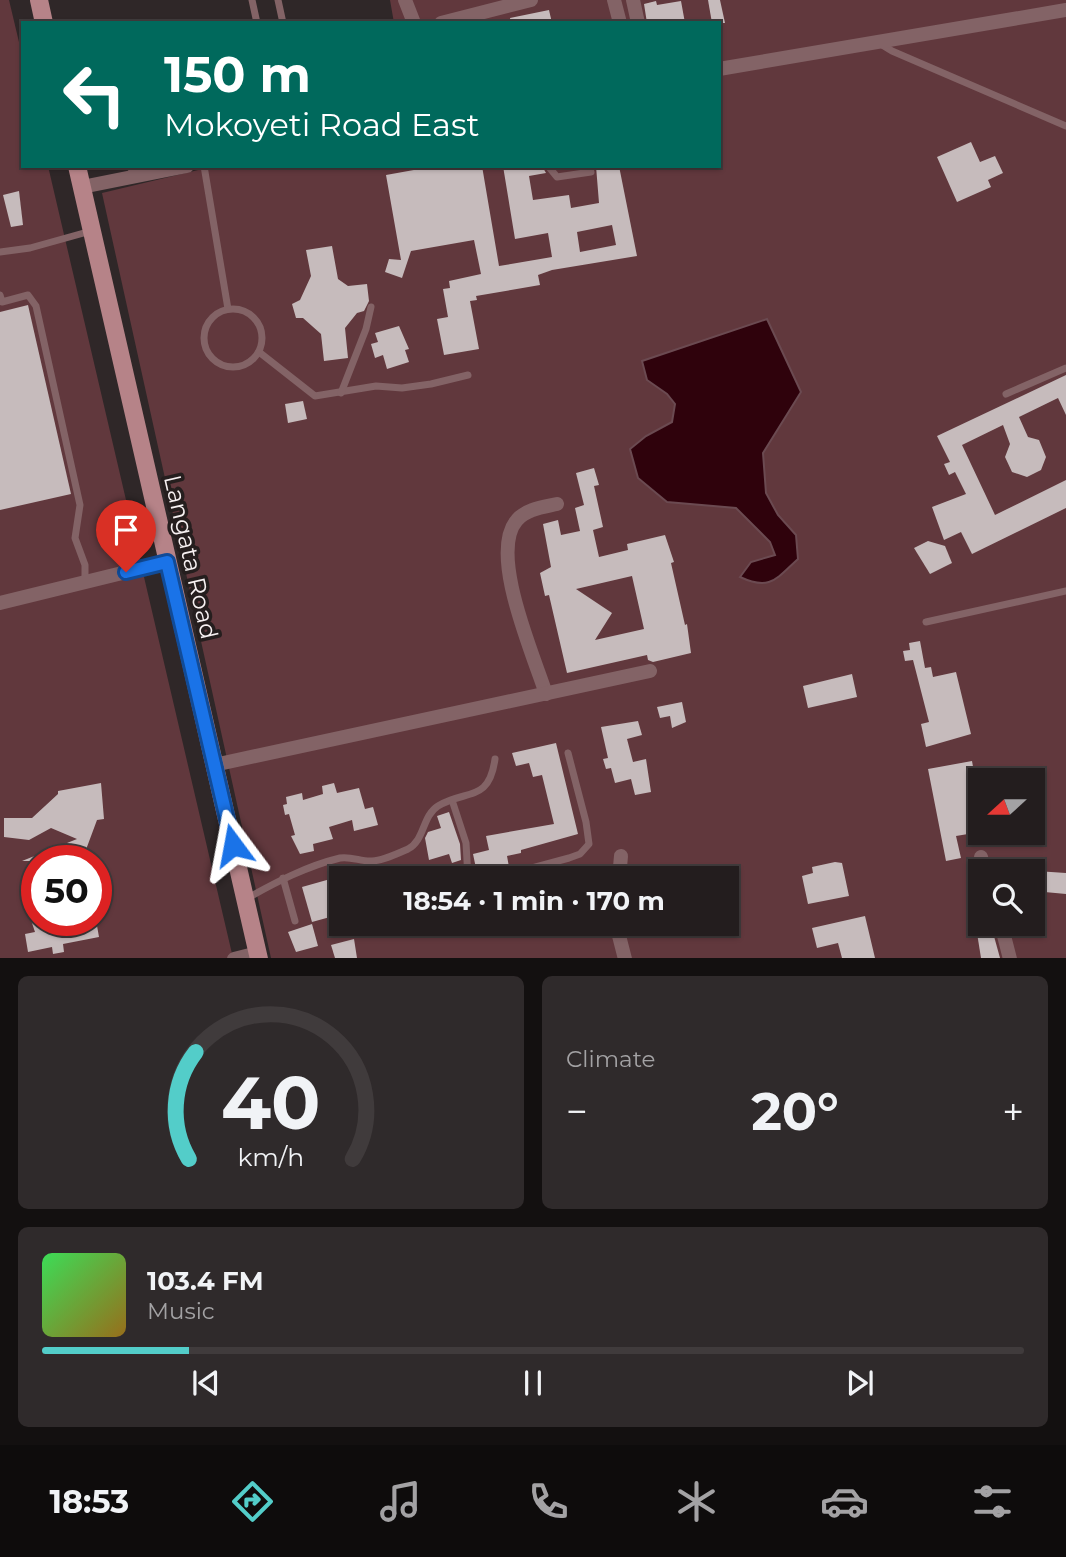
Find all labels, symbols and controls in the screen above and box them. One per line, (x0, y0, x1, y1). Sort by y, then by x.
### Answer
text: 150 m (164, 45, 311, 104)
icon: left (49, 49, 140, 140)
text: Mokoyeti Road East (164, 105, 480, 144)
street label: Langata Road (158, 472, 224, 642)
pin (96, 500, 156, 572)
icon: arrive (107, 511, 145, 549)
north arrow (968, 768, 1045, 845)
map controls (968, 768, 1045, 936)
position arrow (196, 808, 270, 882)
speed limit sign: 50 (21, 845, 112, 936)
button: search (968, 859, 1045, 936)
text: 18:54 · 1 min · 170 m (403, 885, 665, 917)
text: Climate (566, 1045, 655, 1073)
text: 40 (221, 1059, 321, 1147)
text: 20° (751, 1080, 839, 1143)
text: − (566, 1088, 588, 1135)
text: + (1002, 1088, 1024, 1135)
text: km/h (238, 1141, 304, 1171)
text: 103.4 FM (147, 1265, 264, 1297)
text: Music (147, 1297, 215, 1325)
icon: previous (187, 1364, 225, 1402)
icon: pause (514, 1364, 552, 1402)
icon: next (841, 1364, 879, 1402)
icon: directions (228, 1477, 277, 1526)
icon: music (376, 1477, 425, 1526)
icon: phone (524, 1477, 573, 1526)
icon: climate (672, 1477, 721, 1526)
icon: car (820, 1477, 869, 1526)
icon: filters (968, 1477, 1017, 1526)
text: 18:53 (49, 1482, 129, 1521)

